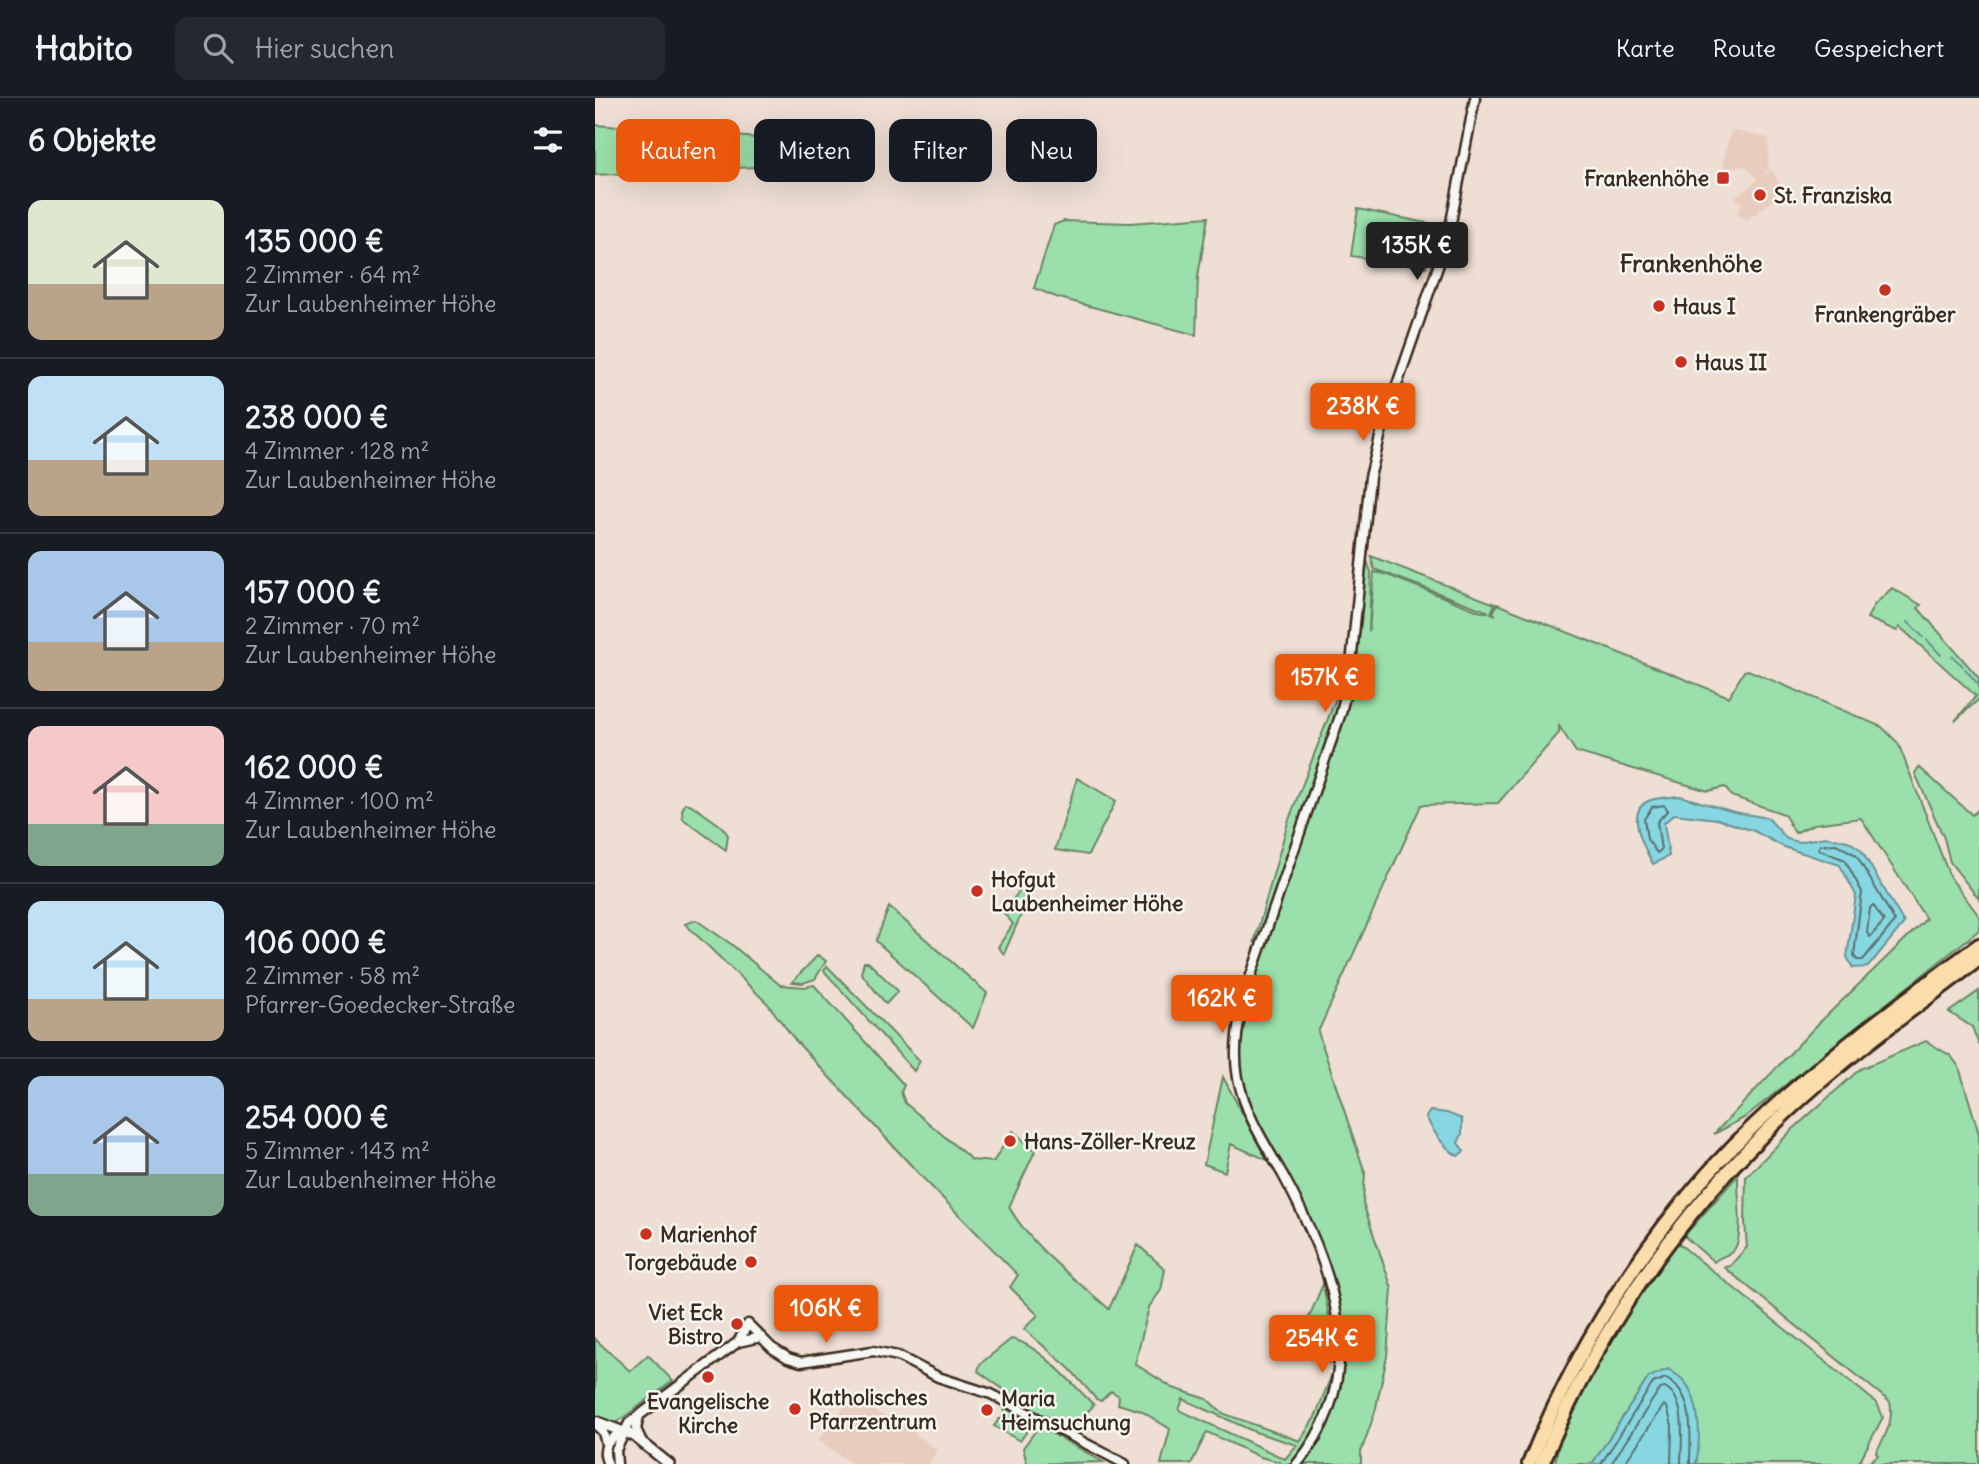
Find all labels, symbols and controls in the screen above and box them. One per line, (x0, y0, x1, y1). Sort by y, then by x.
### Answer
search box (175, 17, 665, 80)
text: Habito (35, 27, 133, 69)
icon: search (199, 29, 237, 67)
text: Hier suchen (255, 32, 394, 65)
text: Karte (1616, 33, 1675, 63)
text: Route (1713, 33, 1776, 63)
text: Gespeichert (1814, 33, 1944, 63)
chip: Kaufen (616, 119, 740, 182)
chip: Mieten (754, 119, 875, 182)
chip: Filter (889, 119, 992, 182)
chip: Neu (1006, 119, 1097, 182)
text: 6 Objekte (28, 121, 156, 159)
icon: filters (529, 121, 567, 159)
place label: Frankenhöhe (1584, 165, 1709, 192)
marker: Frankenhöhe (1715, 170, 1731, 186)
place label: St. Franziska (1774, 182, 1892, 209)
marker: St. Franziska (1752, 187, 1768, 203)
text: 135 000 € (245, 222, 384, 260)
pin: 135K € (1360, 222, 1474, 282)
icon: home (84, 228, 168, 312)
text: 135K € (1382, 230, 1452, 259)
district label: Frankenhöhe (1620, 248, 1762, 278)
text: 2 Zimmer · 64 m² (245, 260, 420, 289)
marker: Frankengräber (1877, 282, 1893, 298)
text: Zur Laubenheimer Höhe (245, 289, 496, 318)
place label: Haus I (1673, 293, 1736, 320)
marker: Haus I (1651, 298, 1667, 314)
place label: Frankengräber (1814, 301, 1956, 328)
place label: Haus II (1695, 349, 1767, 376)
marker: Haus II (1673, 354, 1689, 370)
pin: 238K € (1306, 384, 1420, 443)
text: 238K € (1326, 391, 1400, 420)
text: 238 000 € (245, 398, 389, 436)
icon: home (84, 404, 168, 488)
text: 4 Zimmer · 128 m² (245, 436, 429, 465)
text: Zur Laubenheimer Höhe (245, 465, 496, 494)
text: 157 000 € (245, 573, 382, 611)
icon: home (84, 579, 168, 663)
text: 2 Zimmer · 70 m² (245, 611, 420, 640)
text: Zur Laubenheimer Höhe (245, 640, 496, 669)
pin: 157K € (1268, 654, 1382, 714)
text: 157K € (1291, 662, 1359, 691)
text: 162 000 € (245, 748, 383, 786)
icon: home (84, 754, 168, 838)
text: 4 Zimmer · 100 m² (245, 786, 434, 815)
text: Zur Laubenheimer Höhe (245, 815, 496, 844)
place label: Hofgut Laubenheimer Höhe (991, 866, 1183, 917)
marker: Hofgut Laubenheimer Höhe (969, 883, 985, 899)
text: 106 000 € (245, 923, 387, 961)
icon: home (84, 929, 168, 1013)
text: 2 Zimmer · 58 m² (245, 961, 420, 990)
pin: 162K € (1165, 976, 1279, 1035)
text: 162K € (1187, 983, 1257, 1012)
text: Pfarrer-Goedecker-Straße (245, 990, 515, 1019)
text: 254 000 € (245, 1098, 389, 1136)
icon: home (84, 1104, 168, 1188)
place label: Hans-Zöller-Kreuz (1024, 1128, 1196, 1155)
marker: Hans-Zöller-Kreuz (1002, 1133, 1018, 1149)
text: 5 Zimmer · 143 m² (245, 1136, 430, 1165)
text: Zur Laubenheimer Höhe (245, 1165, 496, 1194)
place label: Marienhof (660, 1221, 757, 1248)
marker: Marienhof (638, 1226, 654, 1242)
place label: Torgebäude (625, 1249, 737, 1276)
marker: Torgebäude (743, 1254, 759, 1270)
pin: 106K € (769, 1286, 883, 1345)
text: 106K € (790, 1293, 862, 1322)
place label: Viet Eck Bistro (648, 1299, 723, 1350)
marker: Viet Eck Bistro (729, 1316, 745, 1332)
pin: 254K € (1265, 1316, 1379, 1375)
text: 254K € (1285, 1323, 1359, 1352)
marker: Evangelische Kirche (700, 1369, 716, 1385)
place label: Katholisches Pfarrzentrum (809, 1384, 937, 1435)
place label: Maria Heimsuchung (1001, 1385, 1131, 1436)
place label: Evangelische Kirche (647, 1388, 769, 1439)
marker: Katholisches Pfarrzentrum (787, 1401, 803, 1417)
marker: Maria Heimsuchung (979, 1402, 995, 1418)

